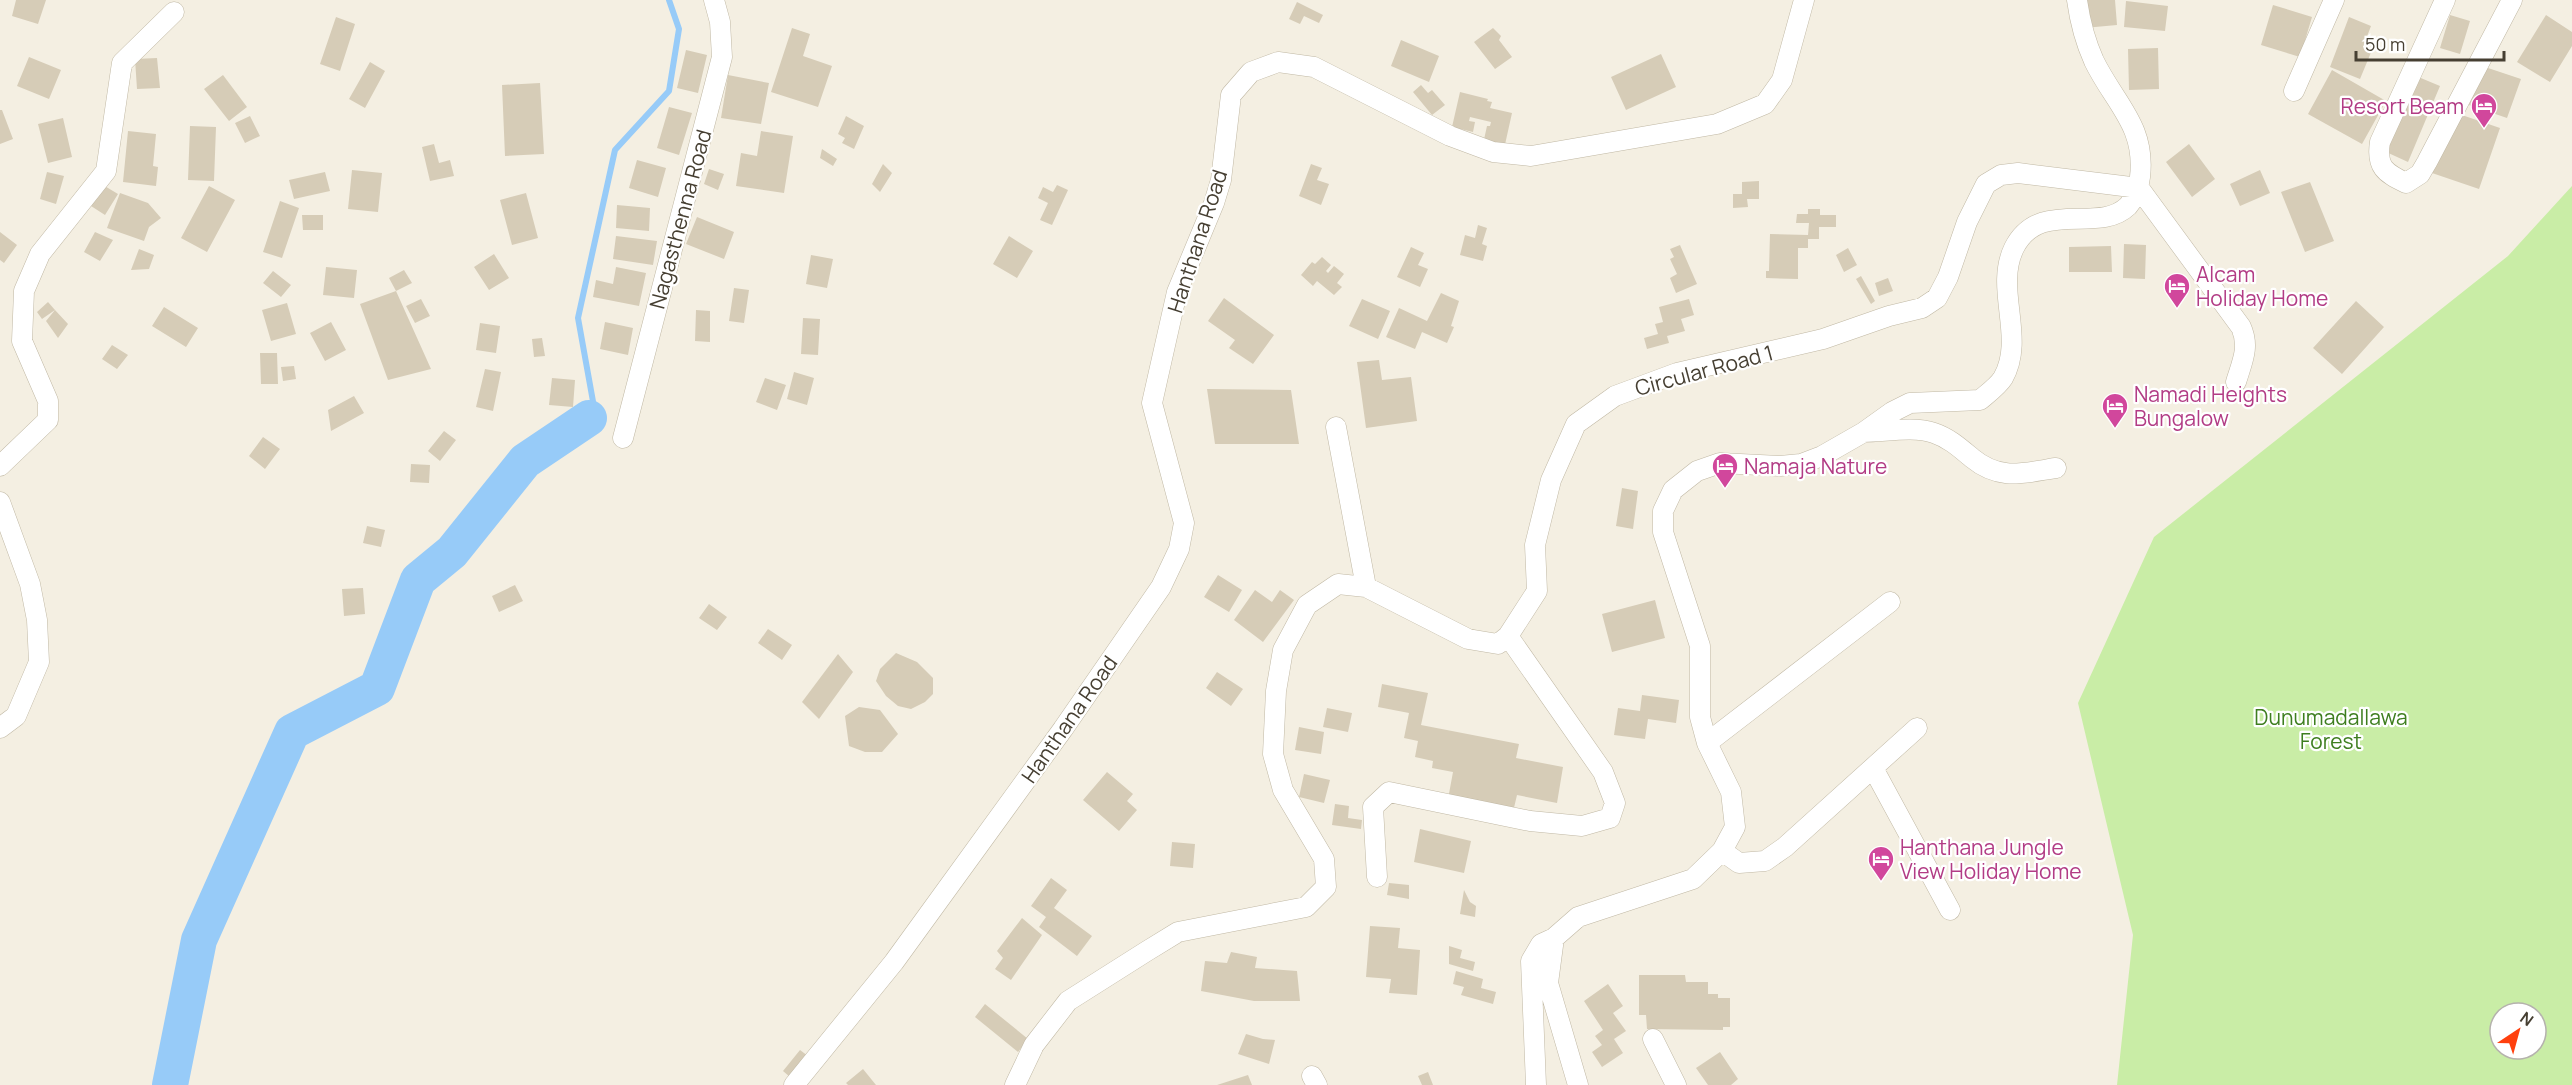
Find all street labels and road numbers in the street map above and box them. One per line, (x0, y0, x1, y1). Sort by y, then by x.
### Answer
street label: Nagasthenna Road (643, 126, 717, 312)
street label: Hanthana Road (1161, 166, 1233, 316)
street label: Circular Road 1 (1632, 338, 1776, 402)
street label: Hanthana Road (1015, 650, 1123, 788)

